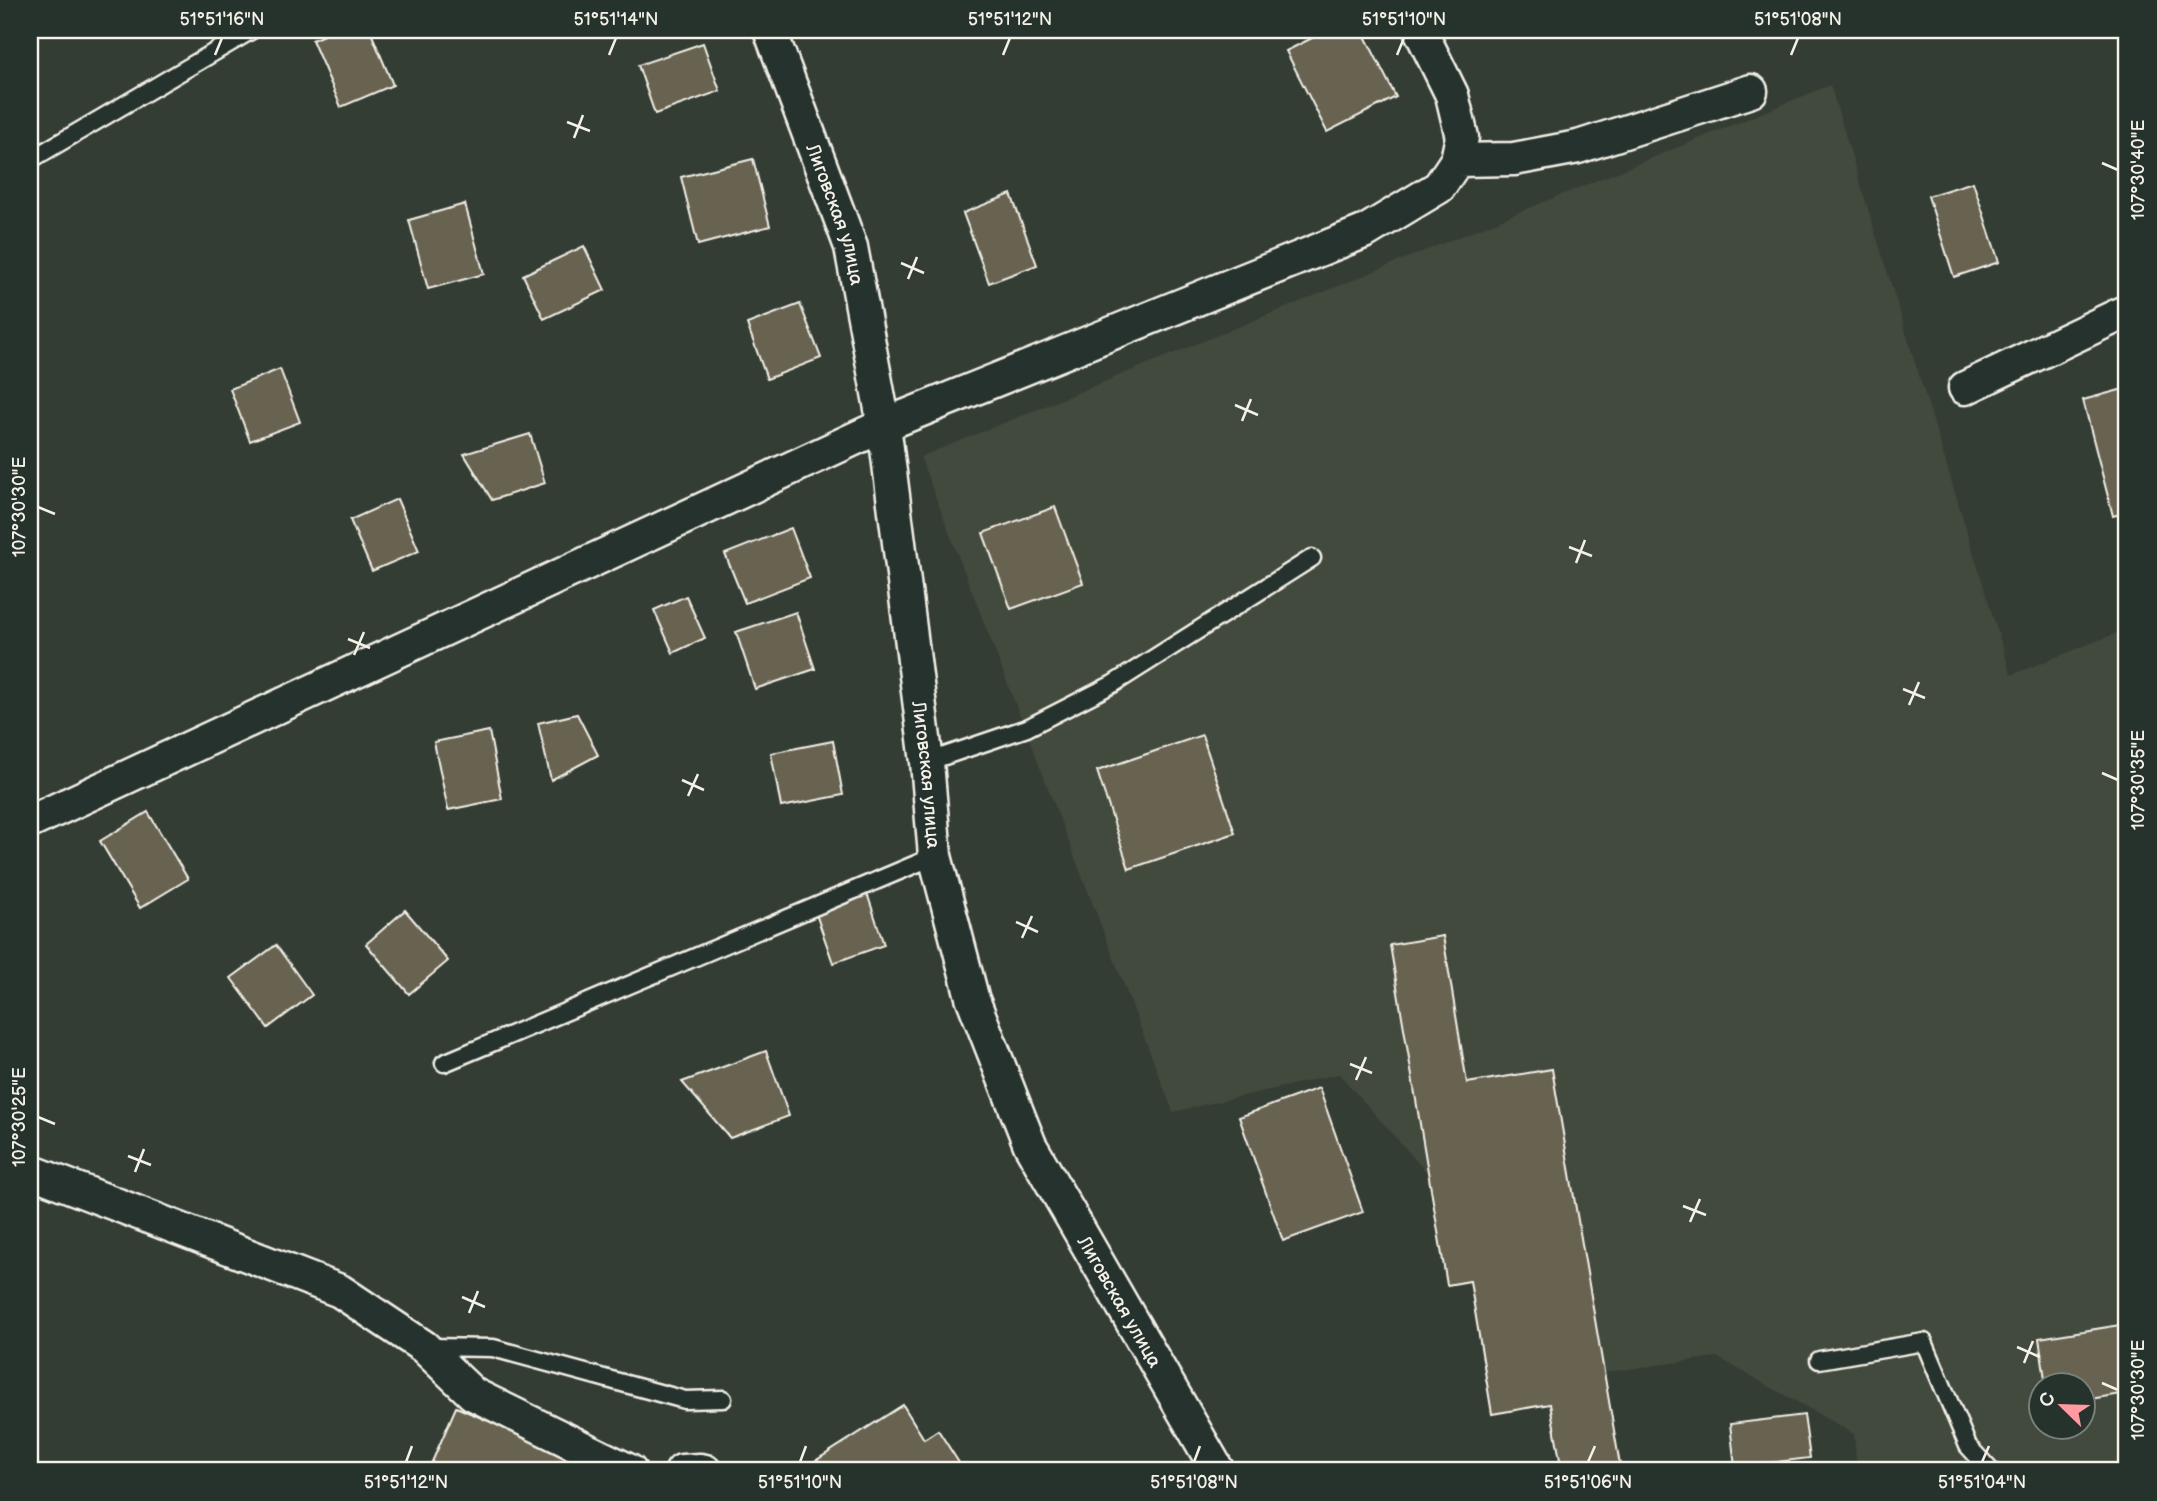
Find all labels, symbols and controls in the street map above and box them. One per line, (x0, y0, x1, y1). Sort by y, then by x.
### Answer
text: 51°51'16"N (179, 9, 265, 30)
text: 51°51'14"N (573, 9, 659, 30)
text: 51°51'12"N (968, 9, 1052, 30)
text: 51°51'10"N (1362, 9, 1446, 30)
text: 51°51'08"N (1754, 9, 1842, 30)
text: 107°30'40"E (2128, 120, 2149, 220)
street label: Лиговская улица (800, 140, 868, 287)
text: 107°30'30"E (9, 457, 30, 557)
street label: Лиговская улица (906, 699, 944, 850)
text: 107°30'35"E (2128, 730, 2149, 830)
text: 107°30'25"E (9, 1067, 30, 1167)
street label: Лиговская улица (1071, 1231, 1166, 1372)
text: 107°30'30"E (2128, 1340, 2149, 1440)
north arrow (2028, 1372, 2098, 1442)
text: С (2035, 1389, 2061, 1411)
text: 51°51'12"N (364, 1472, 448, 1493)
text: 51°51'10"N (758, 1472, 842, 1493)
text: 51°51'08"N (1150, 1472, 1238, 1493)
text: 51°51'06"N (1544, 1472, 1632, 1493)
text: 51°51'04"N (1938, 1472, 2026, 1493)

